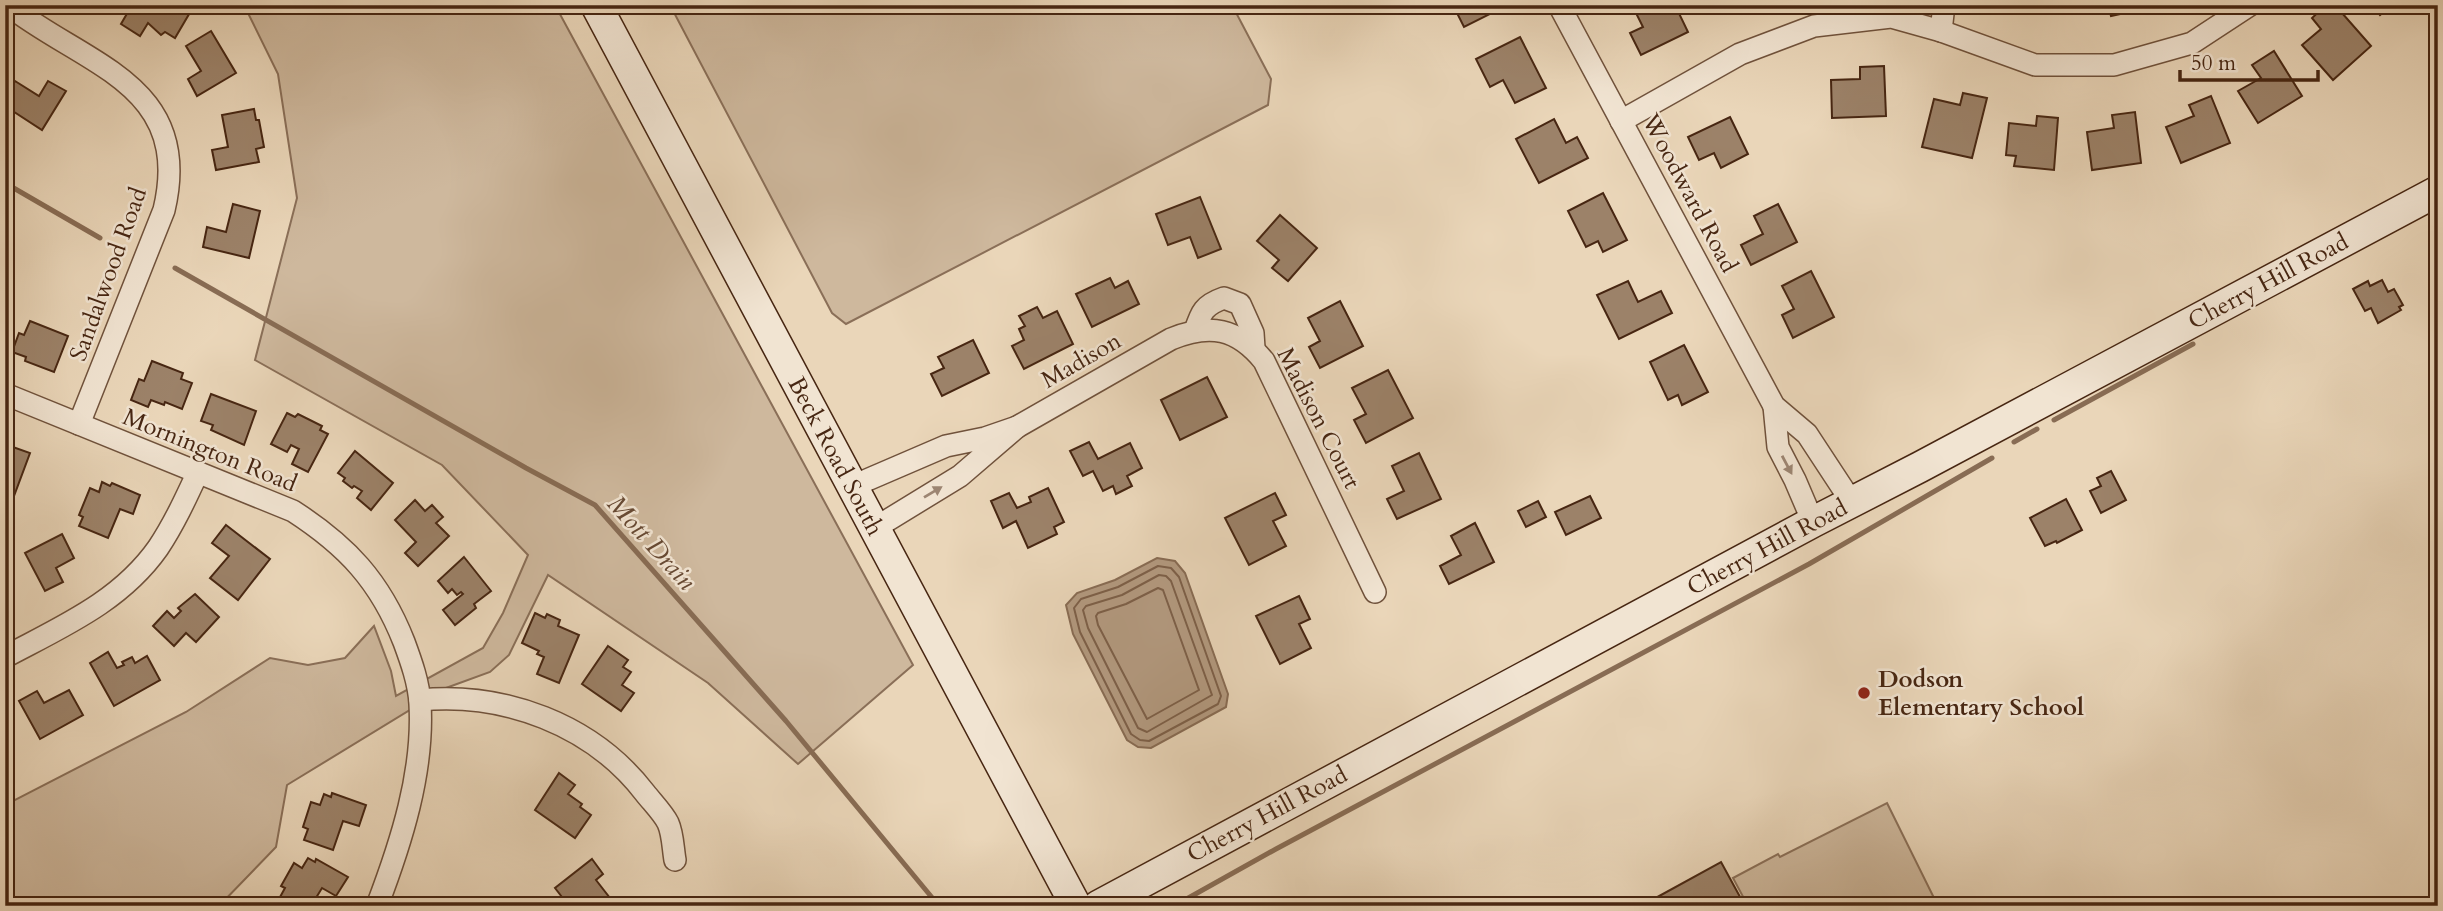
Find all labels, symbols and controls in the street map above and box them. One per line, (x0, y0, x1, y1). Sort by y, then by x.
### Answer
scale bar (2180, 38, 2319, 82)
text: 50 m (2191, 49, 2236, 78)
street label: Woodward Road (1633, 107, 1745, 279)
street label: Sandalwood Road (62, 183, 155, 366)
street label: Cherry Hill Road (2182, 225, 2354, 338)
street label: Madison (1035, 324, 1128, 397)
street label: Madison Court (1269, 342, 1368, 495)
street label: Beck Road South (780, 371, 891, 541)
street label: Mornington Road (118, 400, 302, 501)
one-way arrow (1782, 455, 1793, 475)
one-way arrow (923, 486, 942, 498)
water label: Mott Drain (599, 487, 704, 598)
street label: Cherry Hill Road (1681, 491, 1853, 604)
place label: Dodson Elementary School (1878, 663, 2084, 724)
marker: Dodson Elementary School (1856, 685, 1872, 701)
street label: Cherry Hill Road (1181, 758, 1353, 871)

